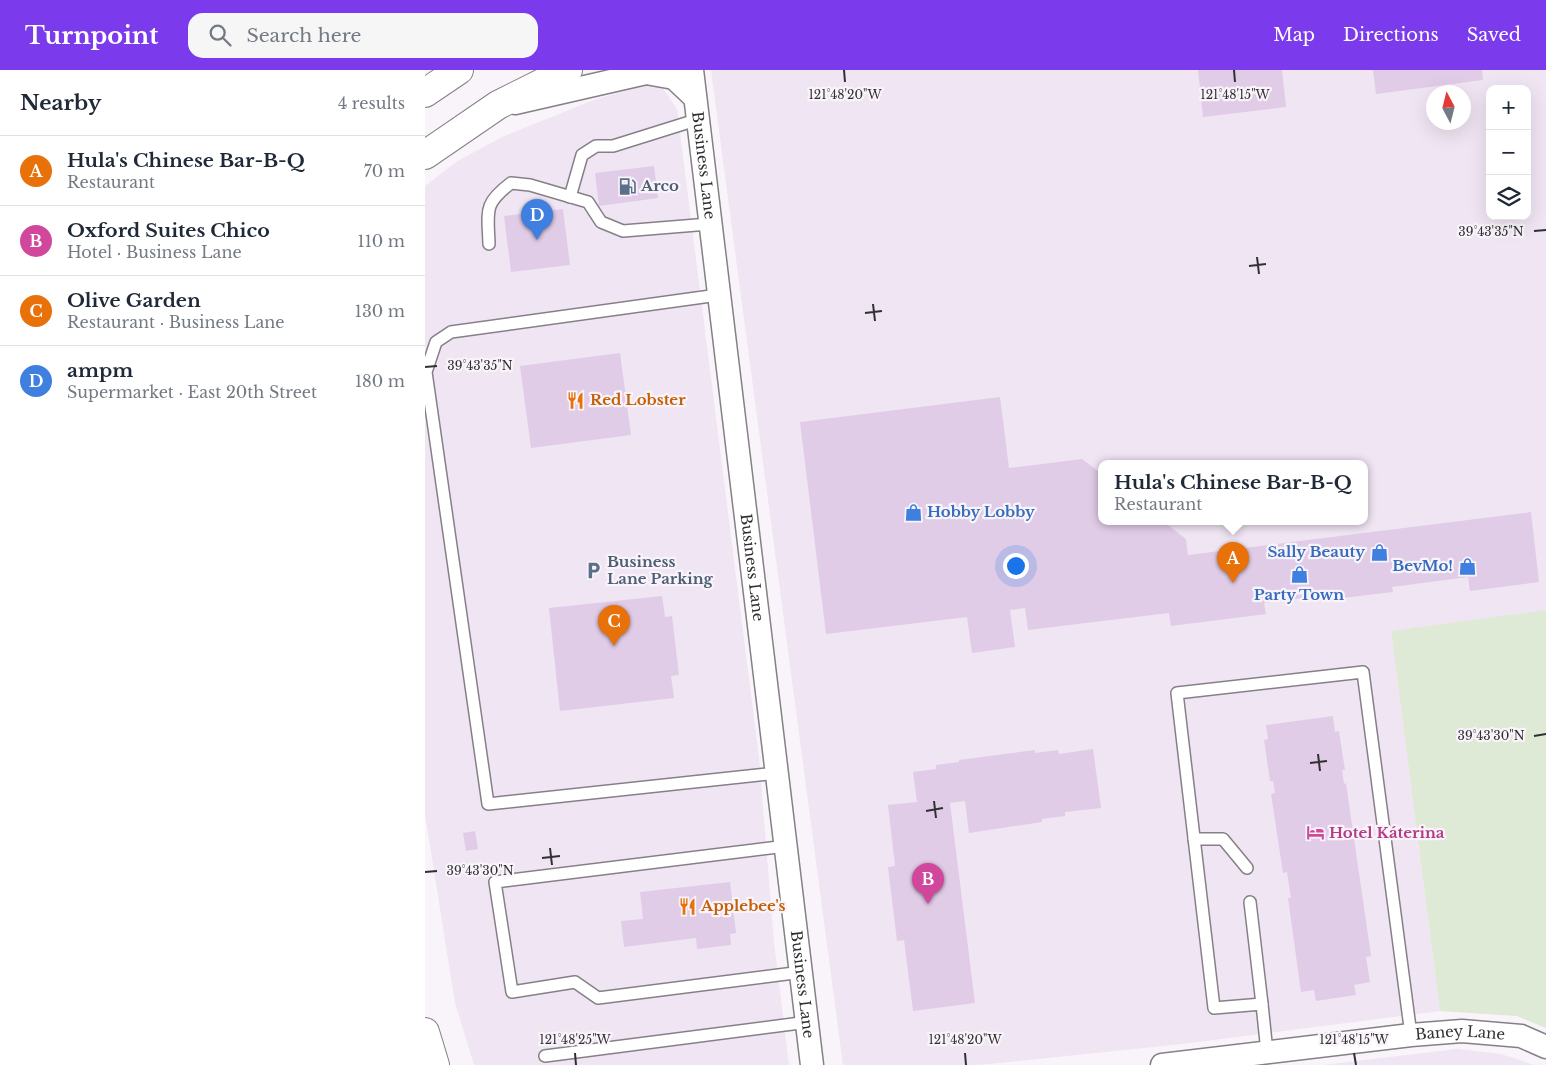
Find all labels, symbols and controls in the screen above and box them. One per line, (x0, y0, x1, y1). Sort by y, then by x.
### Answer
search box (188, 13, 538, 58)
text: Turnpoint (25, 21, 158, 50)
icon: search (206, 21, 234, 49)
text: Search here (246, 24, 361, 47)
text: Map (1273, 24, 1315, 46)
text: Directions (1343, 24, 1439, 46)
text: Saved (1467, 24, 1521, 46)
north arrow (1426, 85, 1471, 130)
map controls (1486, 85, 1531, 220)
button: + (1486, 85, 1531, 130)
text: 121°48'20"W (808, 87, 882, 102)
text: 121°48'15"W (1200, 87, 1271, 102)
text: Nearby (20, 90, 101, 116)
text: 4 results (338, 93, 405, 113)
street label: Business Lane (688, 110, 720, 220)
button: − (1486, 130, 1531, 175)
text: Hula's Chinese Bar-B-Q (67, 149, 305, 172)
text: A (30, 161, 42, 181)
text: 70 m (364, 161, 405, 181)
text: Restaurant (67, 172, 155, 192)
button: layers (1486, 175, 1531, 220)
fuel station icon: Arco (617, 176, 637, 196)
place label: Arco (640, 176, 679, 195)
pin: D (521, 199, 553, 240)
text: Oxford Suites Chico (67, 219, 270, 242)
text: 39°43'35"N (1458, 224, 1524, 239)
text: B (30, 231, 42, 251)
text: 110 m (358, 231, 405, 251)
text: Hotel · Business Lane (67, 242, 242, 262)
text: Olive Garden (67, 289, 201, 312)
text: C (29, 301, 43, 321)
text: 130 m (355, 301, 405, 321)
text: Restaurant · Business Lane (67, 312, 285, 332)
text: 39°43'35"N (447, 358, 513, 373)
text: ampm (67, 359, 133, 382)
text: D (29, 371, 43, 391)
text: 180 m (355, 371, 405, 391)
text: Supermarket · East 20th Street (67, 382, 317, 402)
restaurant icon: Red Lobster (566, 390, 586, 410)
place label: Red Lobster (590, 390, 686, 409)
popup (1098, 460, 1368, 525)
text: Hula's Chinese Bar-B-Q (1114, 471, 1352, 494)
text: Restaurant (1114, 494, 1202, 514)
shop icon: Hobby Lobby (903, 502, 923, 522)
place label: Hobby Lobby (927, 502, 1035, 521)
street label: Business Lane (737, 512, 768, 622)
pin: A (1217, 542, 1249, 583)
place label: Sally Beauty (1267, 542, 1365, 561)
shop icon: Sally Beauty (1369, 542, 1389, 562)
place label: Business Lane Parking (607, 552, 714, 588)
your location (1003, 553, 1029, 579)
place label: BevMo! (1392, 556, 1453, 575)
shop icon: BevMo! (1457, 556, 1477, 576)
parking icon: Business Lane Parking (583, 561, 603, 581)
shop icon: Party Town (1289, 564, 1309, 584)
place label: Party Town (1254, 585, 1344, 604)
pin: C (598, 605, 630, 646)
text: 39°43'30"N (1457, 728, 1525, 743)
hotel icon: Hotel Káterina (1305, 823, 1325, 843)
place label: Hotel Káterina (1329, 823, 1445, 842)
text: 39°43'30"N (446, 863, 514, 878)
pin: B (912, 863, 944, 904)
restaurant icon: Applebee's (677, 896, 697, 916)
place label: Applebee's (700, 896, 786, 915)
street label: Business Lane (787, 929, 819, 1039)
street label: Baney Lane (1414, 1021, 1506, 1044)
text: 121°48'25"W (539, 1032, 612, 1047)
text: 121°48'20"W (928, 1032, 1002, 1047)
text: 121°48'15"W (1319, 1032, 1390, 1047)

